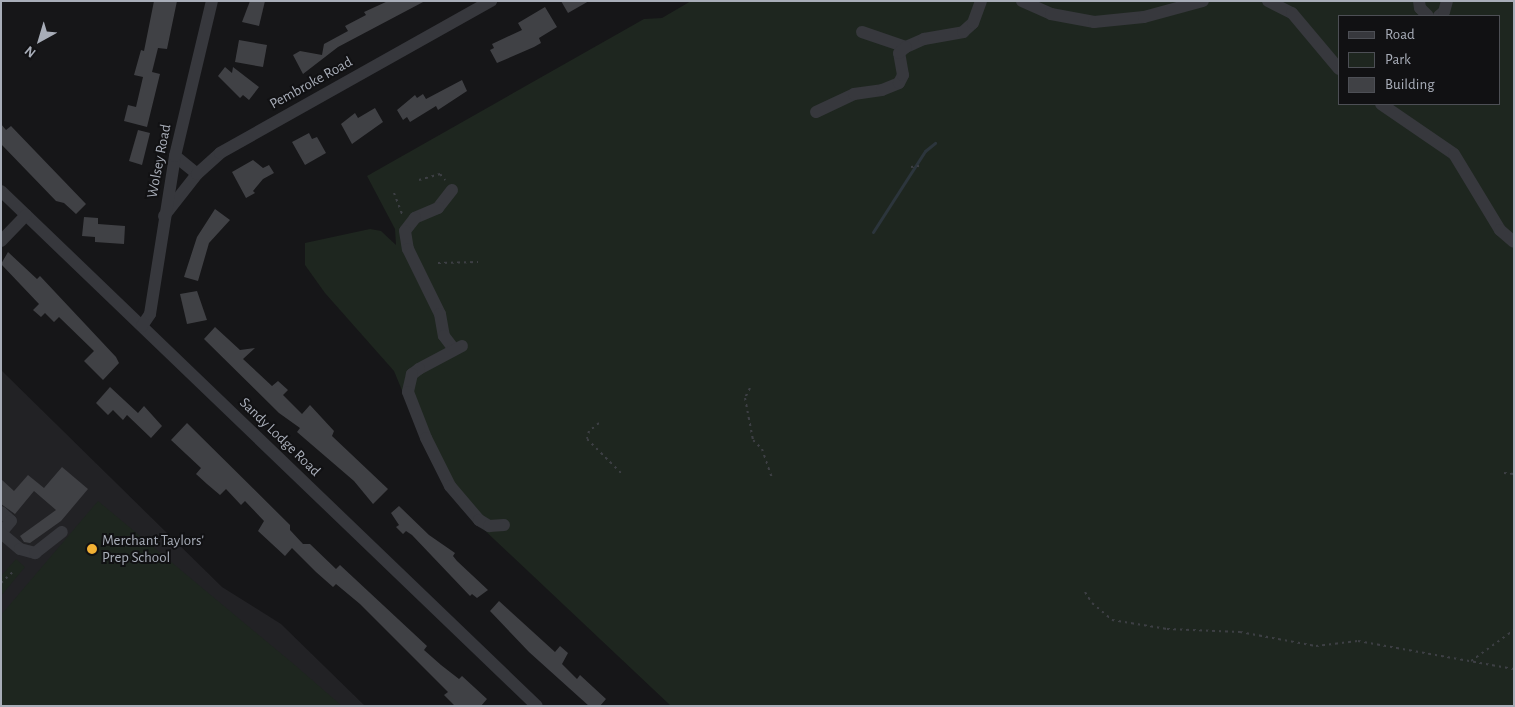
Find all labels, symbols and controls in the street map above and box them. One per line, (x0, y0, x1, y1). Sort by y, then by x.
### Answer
north arrow (15, 15, 65, 65)
legend (1338, 15, 1500, 105)
text: Road (1385, 27, 1415, 42)
text: N (22, 43, 39, 60)
text: Park (1385, 52, 1411, 67)
street label: Pembroke Road (267, 53, 355, 113)
text: Building (1385, 77, 1435, 92)
street label: Wolsey Road (143, 122, 175, 200)
street label: Sandy Lodge Road (236, 394, 324, 480)
place label: Merchant Taylors' Prep School (102, 531, 204, 566)
marker: Merchant Taylors' Prep School (86, 543, 98, 555)

